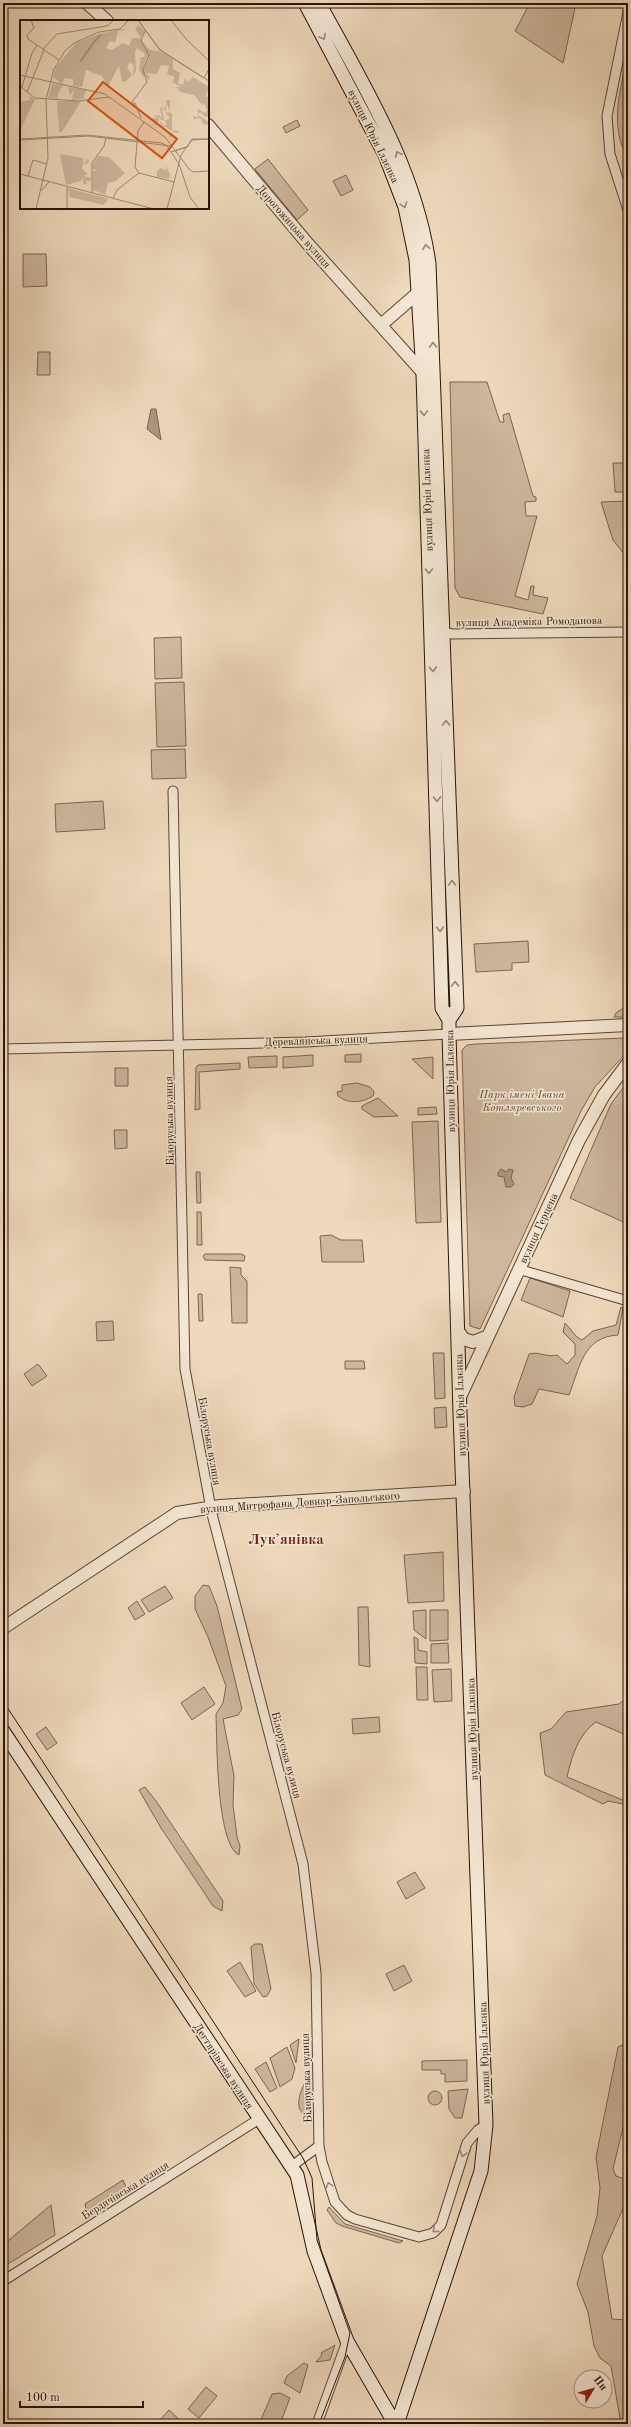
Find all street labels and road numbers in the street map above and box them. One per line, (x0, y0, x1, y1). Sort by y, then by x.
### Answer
street label: вулиця Юрія Іллєнка (345, 88, 400, 186)
street label: Дорогожицька вулиця (254, 183, 332, 271)
street label: вулиця Юрія Іллєнка (421, 448, 436, 551)
street label: вулиця Академіка Ромоданова (456, 616, 603, 629)
street label: вулиця Юрія Іллєнка (445, 1029, 458, 1132)
street label: Деревлянська вулиця (264, 1034, 368, 1049)
street label: Білоруська вулиця (164, 1076, 177, 1166)
street label: вулиця Герцена (518, 1191, 561, 1266)
street label: вулиця Юрія Іллєнка (454, 1353, 469, 1456)
street label: Білоруська вулиця (195, 1396, 222, 1487)
street label: вулиця Митрофана Довнар-Запольського (200, 1491, 400, 1516)
street label: вулиця Юрія Іллєнка (466, 1677, 481, 1780)
street label: Білоруська вулиця (269, 1711, 303, 1800)
street label: вулиця Юрія Іллєнка (478, 2001, 493, 2104)
street label: Дегтярівська вулиця (191, 2022, 255, 2112)
street label: Білоруська вулиця (300, 2033, 315, 2123)
street label: Бердичівська вулиця (80, 2160, 172, 2223)

